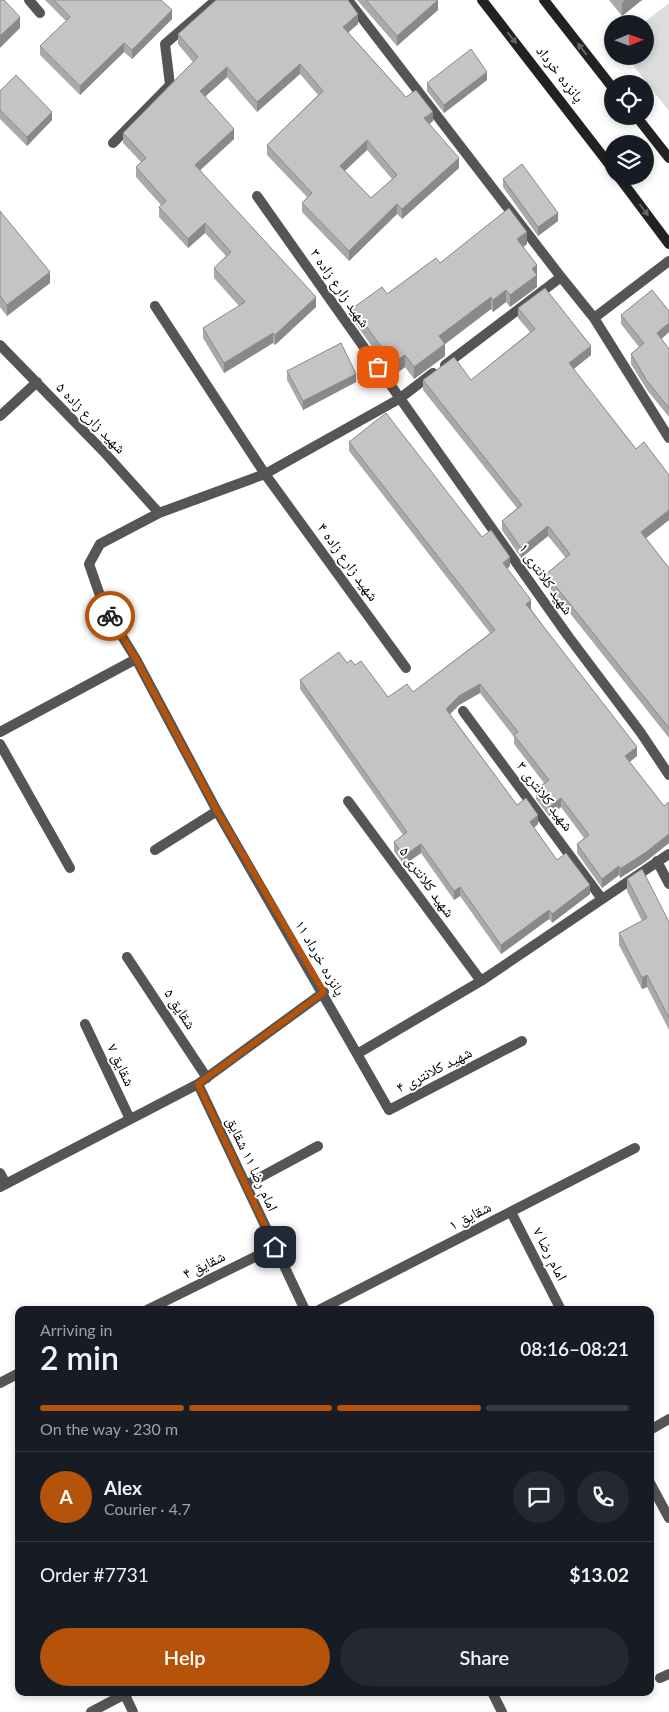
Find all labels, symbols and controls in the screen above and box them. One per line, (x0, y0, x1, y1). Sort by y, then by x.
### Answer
north arrow (604, 15, 654, 65)
map controls (604, 15, 654, 185)
one-way arrow (507, 31, 518, 44)
street label: پانزده خرداد (532, 41, 588, 106)
one-way arrow (577, 42, 588, 55)
button: locate (604, 75, 654, 125)
button: layers (604, 135, 654, 185)
one-way arrow (638, 203, 649, 216)
street label: شهید زارع زاده ۳ (305, 244, 375, 332)
pin (357, 346, 399, 388)
icon: bag (364, 353, 392, 381)
street label: شهید زارع زاده ۵ (52, 378, 130, 458)
street label: شهید زارع زاده ۴ (313, 519, 383, 605)
street label: شهید کلانتری ۱ (514, 539, 578, 619)
courier (85, 591, 135, 641)
icon: bike (96, 602, 124, 630)
street label: شهید کلانتری ۳ (512, 757, 578, 835)
street label: شهید کلانتری ۵ (395, 843, 459, 921)
street label: پانزده خرداد ۱۱ (291, 917, 350, 999)
street label: شقایق ۵ (159, 985, 201, 1033)
street label: شقایق ۷ (102, 1040, 140, 1090)
street label: شهید کلانتری ۴ (393, 1042, 476, 1098)
street label: امام رضا ۱۱ شقایق (221, 1113, 283, 1215)
street label: شقایق ۱ (445, 1197, 495, 1235)
street label: امام رضا ۷ (528, 1224, 572, 1284)
pin (254, 1226, 296, 1268)
icon: home (261, 1233, 289, 1261)
street label: شقایق ۴ (179, 1246, 229, 1284)
text: Arriving in (40, 1320, 113, 1339)
text: 08:16–08:21 (520, 1337, 629, 1360)
text: 2 min (40, 1338, 119, 1377)
text: On the way · 230 m (40, 1419, 178, 1438)
button: chat (513, 1471, 565, 1523)
button: phone (577, 1471, 629, 1523)
text: Alex (104, 1476, 142, 1499)
text: A (59, 1485, 73, 1508)
text: Courier · 4.7 (104, 1499, 191, 1518)
text: Order #7731 (40, 1563, 149, 1586)
text: $13.02 (569, 1563, 629, 1586)
button: Help (40, 1628, 330, 1686)
button: Share (340, 1628, 629, 1686)

